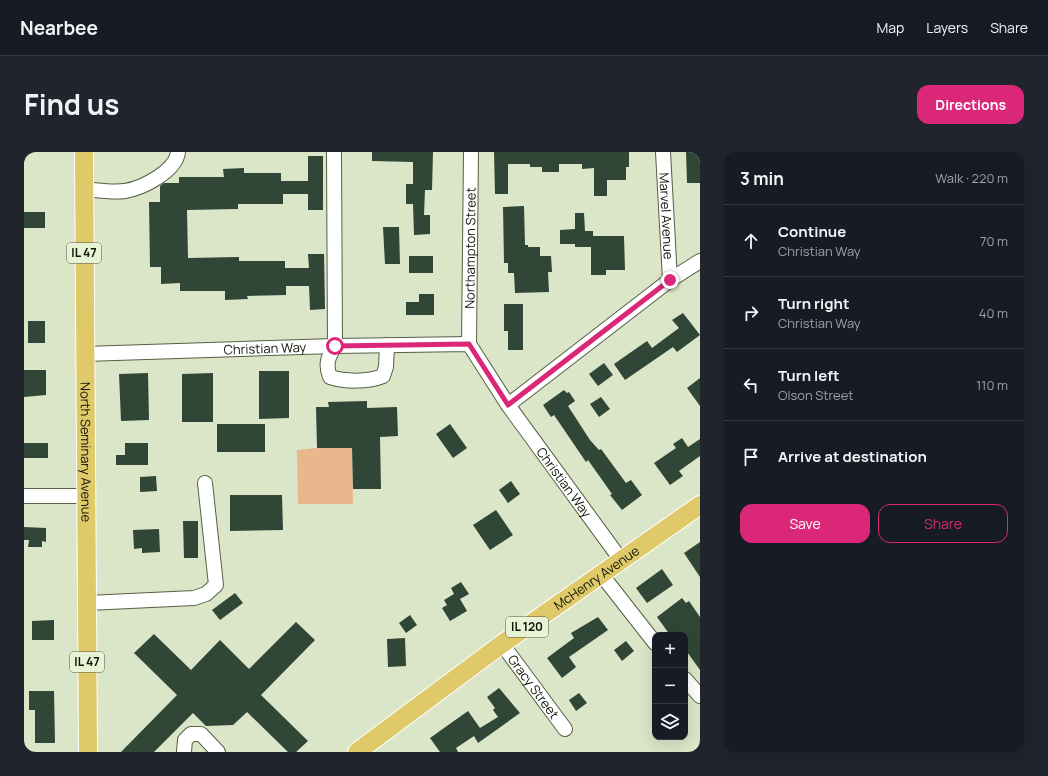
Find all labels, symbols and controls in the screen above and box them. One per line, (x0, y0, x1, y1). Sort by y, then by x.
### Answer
text: Nearbee (20, 15, 98, 41)
text: Map (876, 18, 904, 37)
text: Layers (926, 18, 968, 37)
text: Share (990, 18, 1028, 37)
text: Find us (24, 85, 119, 123)
button: Directions (917, 85, 1024, 124)
text: 3 min (740, 167, 784, 190)
text: Walk · 220 m (935, 169, 1008, 187)
street label: Marvel Avenue (655, 172, 678, 260)
street label: Northampton Street (460, 187, 480, 309)
text: Continue (778, 221, 846, 242)
icon: ahead (740, 230, 762, 252)
text: 70 m (980, 232, 1008, 250)
text: Christian Way (778, 242, 861, 260)
road number: IL 47 (67, 243, 101, 263)
route end (661, 271, 679, 289)
text: Turn right (778, 293, 849, 314)
icon: right (740, 302, 762, 324)
text: 40 m (979, 304, 1008, 322)
text: Christian Way (778, 314, 861, 332)
route start (326, 337, 344, 355)
street label: Christian Way (223, 338, 307, 359)
text: Turn left (778, 365, 840, 386)
icon: left (740, 374, 762, 396)
text: 110 m (976, 376, 1008, 394)
street label: North Seminary Avenue (77, 382, 95, 522)
text: Olson Street (778, 386, 853, 404)
street label: Christian Way (533, 443, 596, 521)
icon: arrive (740, 446, 762, 468)
text: Arrive at destination (778, 446, 927, 467)
button: Save (740, 504, 870, 543)
button: Share (878, 504, 1008, 543)
street label: McHenry Avenue (550, 541, 643, 614)
road number: IL 120 (506, 617, 548, 637)
map controls (652, 632, 688, 740)
button: + (652, 632, 688, 668)
street label: Gracy Street (504, 651, 563, 722)
road number: IL 47 (70, 652, 104, 672)
button: − (652, 668, 688, 704)
button: layers (652, 704, 688, 740)

